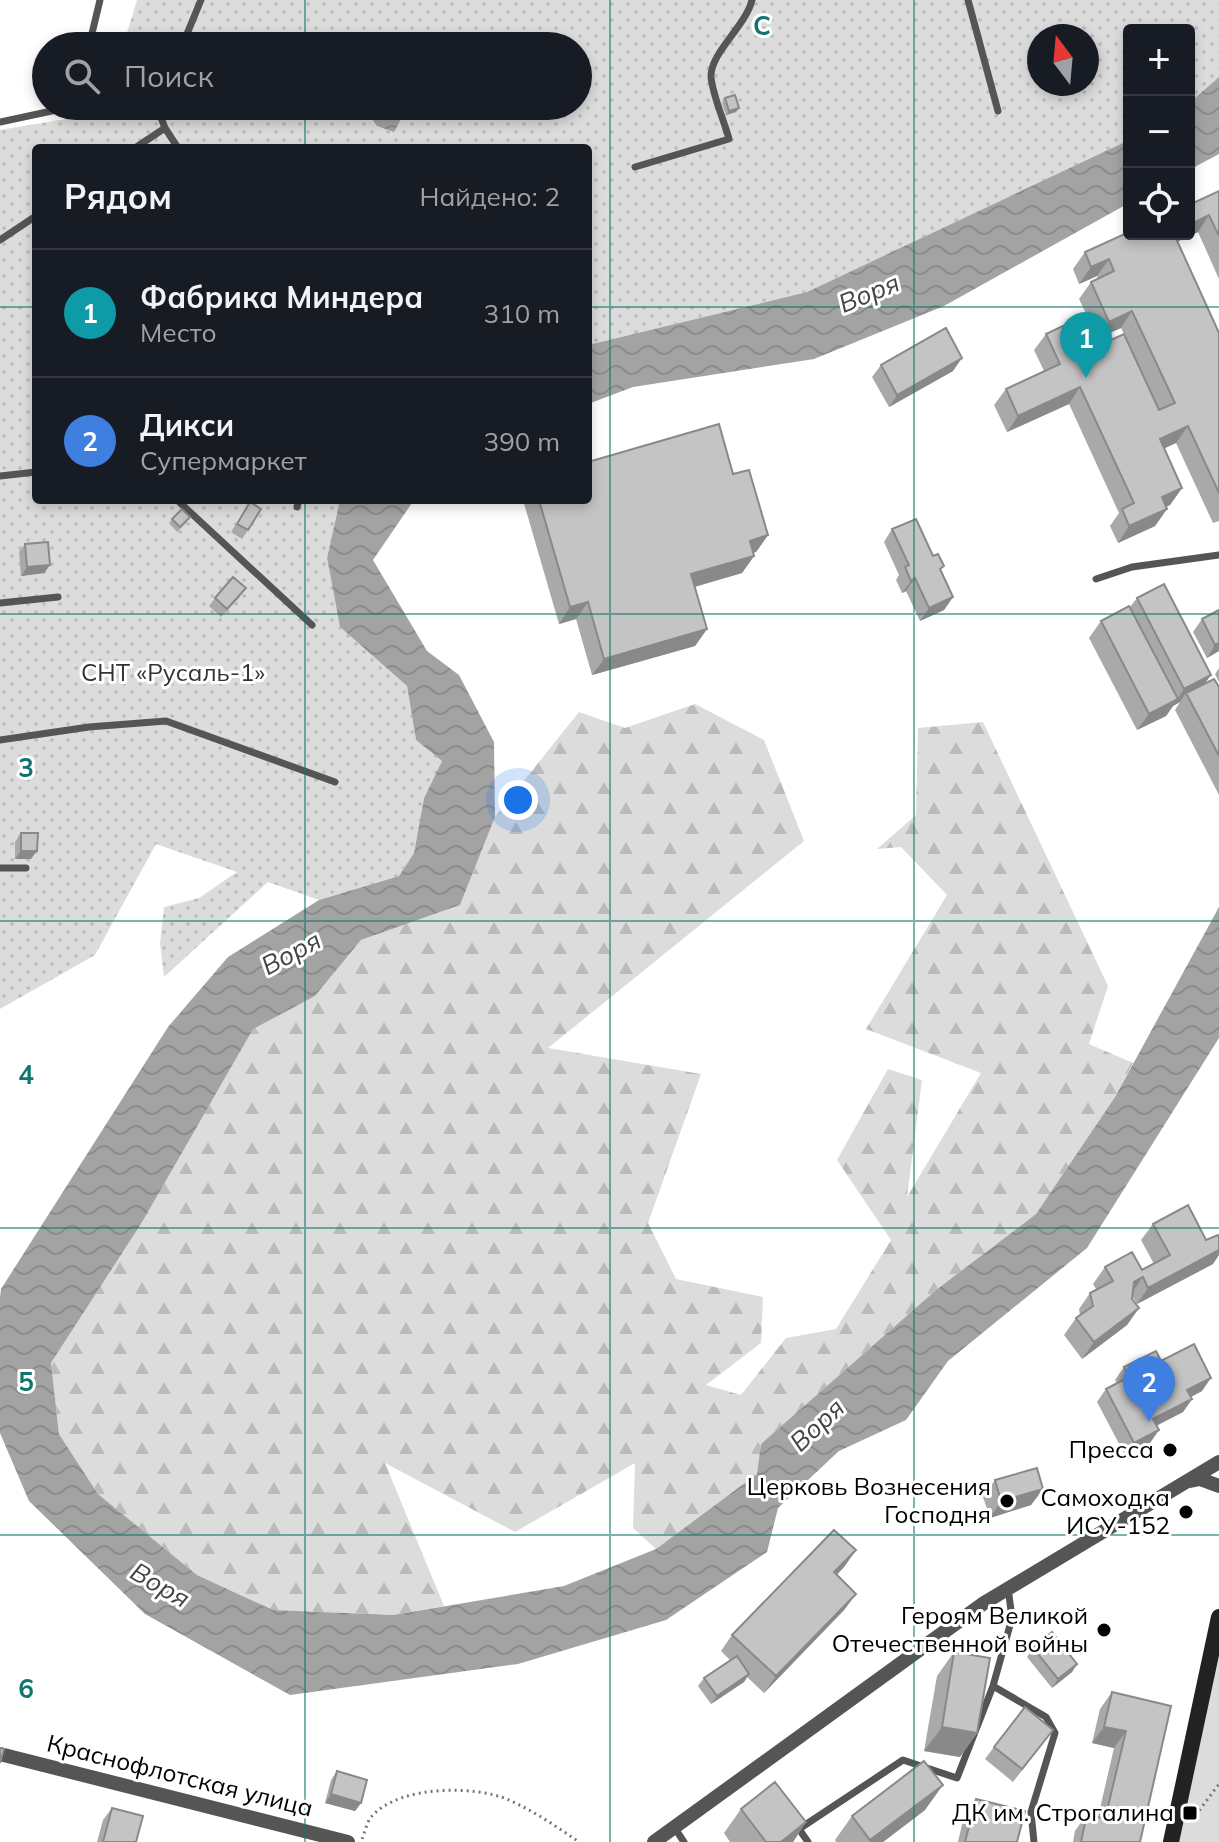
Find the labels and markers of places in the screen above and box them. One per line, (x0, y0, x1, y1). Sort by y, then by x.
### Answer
pin: 1 (1060, 312, 1112, 378)
pin: 2 (1123, 1356, 1175, 1422)
place label: Пресса (1069, 1434, 1154, 1464)
marker: Пресса (1161, 1441, 1179, 1459)
place label: Церковь Вознесения Господня (747, 1471, 991, 1529)
place label: Самоходка ИСУ-152 (1040, 1482, 1170, 1540)
marker: Церковь Вознесения Господня (998, 1492, 1016, 1510)
marker: Самоходка ИСУ-152 (1177, 1503, 1195, 1521)
place label: Героям Великой Отечественной войны (832, 1600, 1088, 1658)
marker: Героям Великой Отечественной войны (1095, 1621, 1113, 1639)
place label: ДК им. Строгалина (952, 1797, 1174, 1827)
marker: ДК им. Строгалина (1181, 1804, 1199, 1822)

